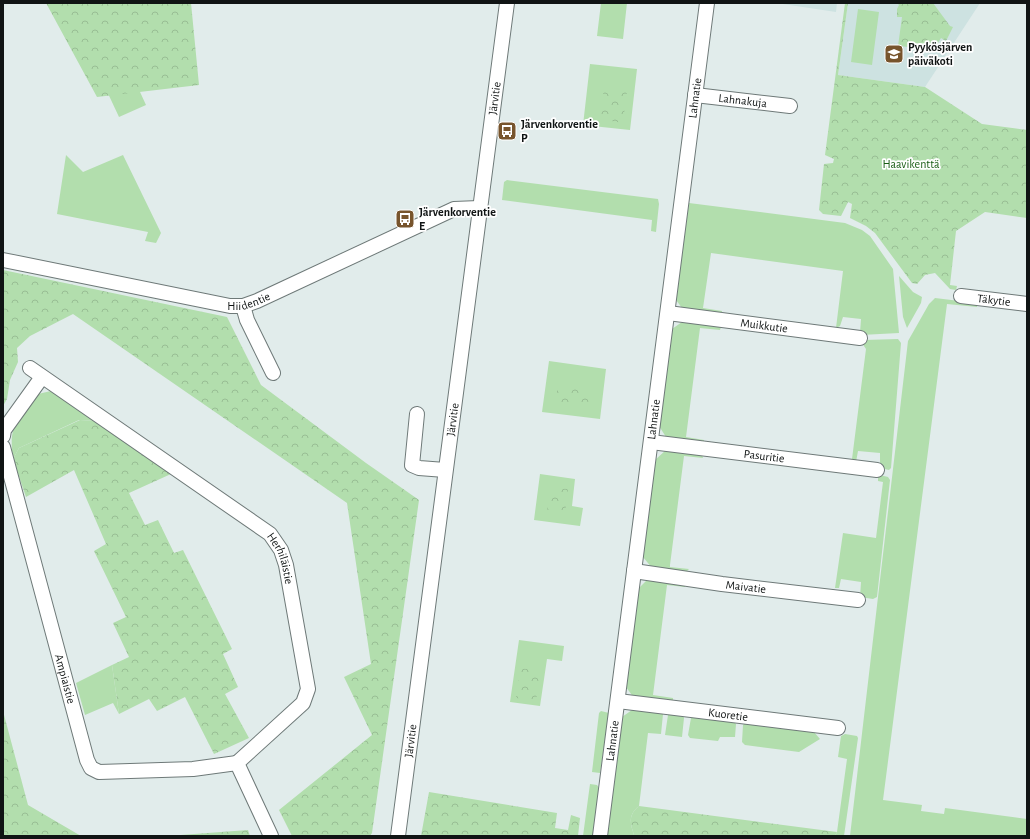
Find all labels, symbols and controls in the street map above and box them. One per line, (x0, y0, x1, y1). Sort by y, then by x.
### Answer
place label: Pyykösjärven päiväkoti (908, 41, 972, 67)
school or university icon: Pyykösjärven päiväkoti (883, 43, 905, 65)
street label: Lahnatie (686, 77, 703, 119)
street label: Järvitie (486, 81, 503, 116)
street label: Lahnakuja (718, 92, 768, 110)
place label: Järvenkorventie P (521, 118, 598, 144)
bus stop icon: Järvenkorventie P (496, 120, 518, 142)
park label: Haavikenttä (882, 158, 940, 170)
place label: Järvenkorventie E (419, 206, 496, 232)
bus stop icon: Järvenkorventie E (394, 208, 416, 230)
street label: Hiidentie (227, 290, 272, 312)
street label: Täkytie (976, 292, 1011, 308)
street label: Muikkutie (740, 316, 789, 335)
street label: Lahnatie (645, 398, 662, 440)
street label: Järvitie (444, 402, 461, 437)
street label: Pasuritie (743, 448, 785, 464)
street label: Herhiläistie (265, 530, 295, 585)
street label: Maivatie (725, 578, 767, 595)
street label: Ampiaistie (53, 653, 78, 705)
street label: Kuoretie (708, 706, 749, 723)
street label: Lahnatie (604, 720, 621, 762)
street label: Järvitie (402, 724, 419, 758)

